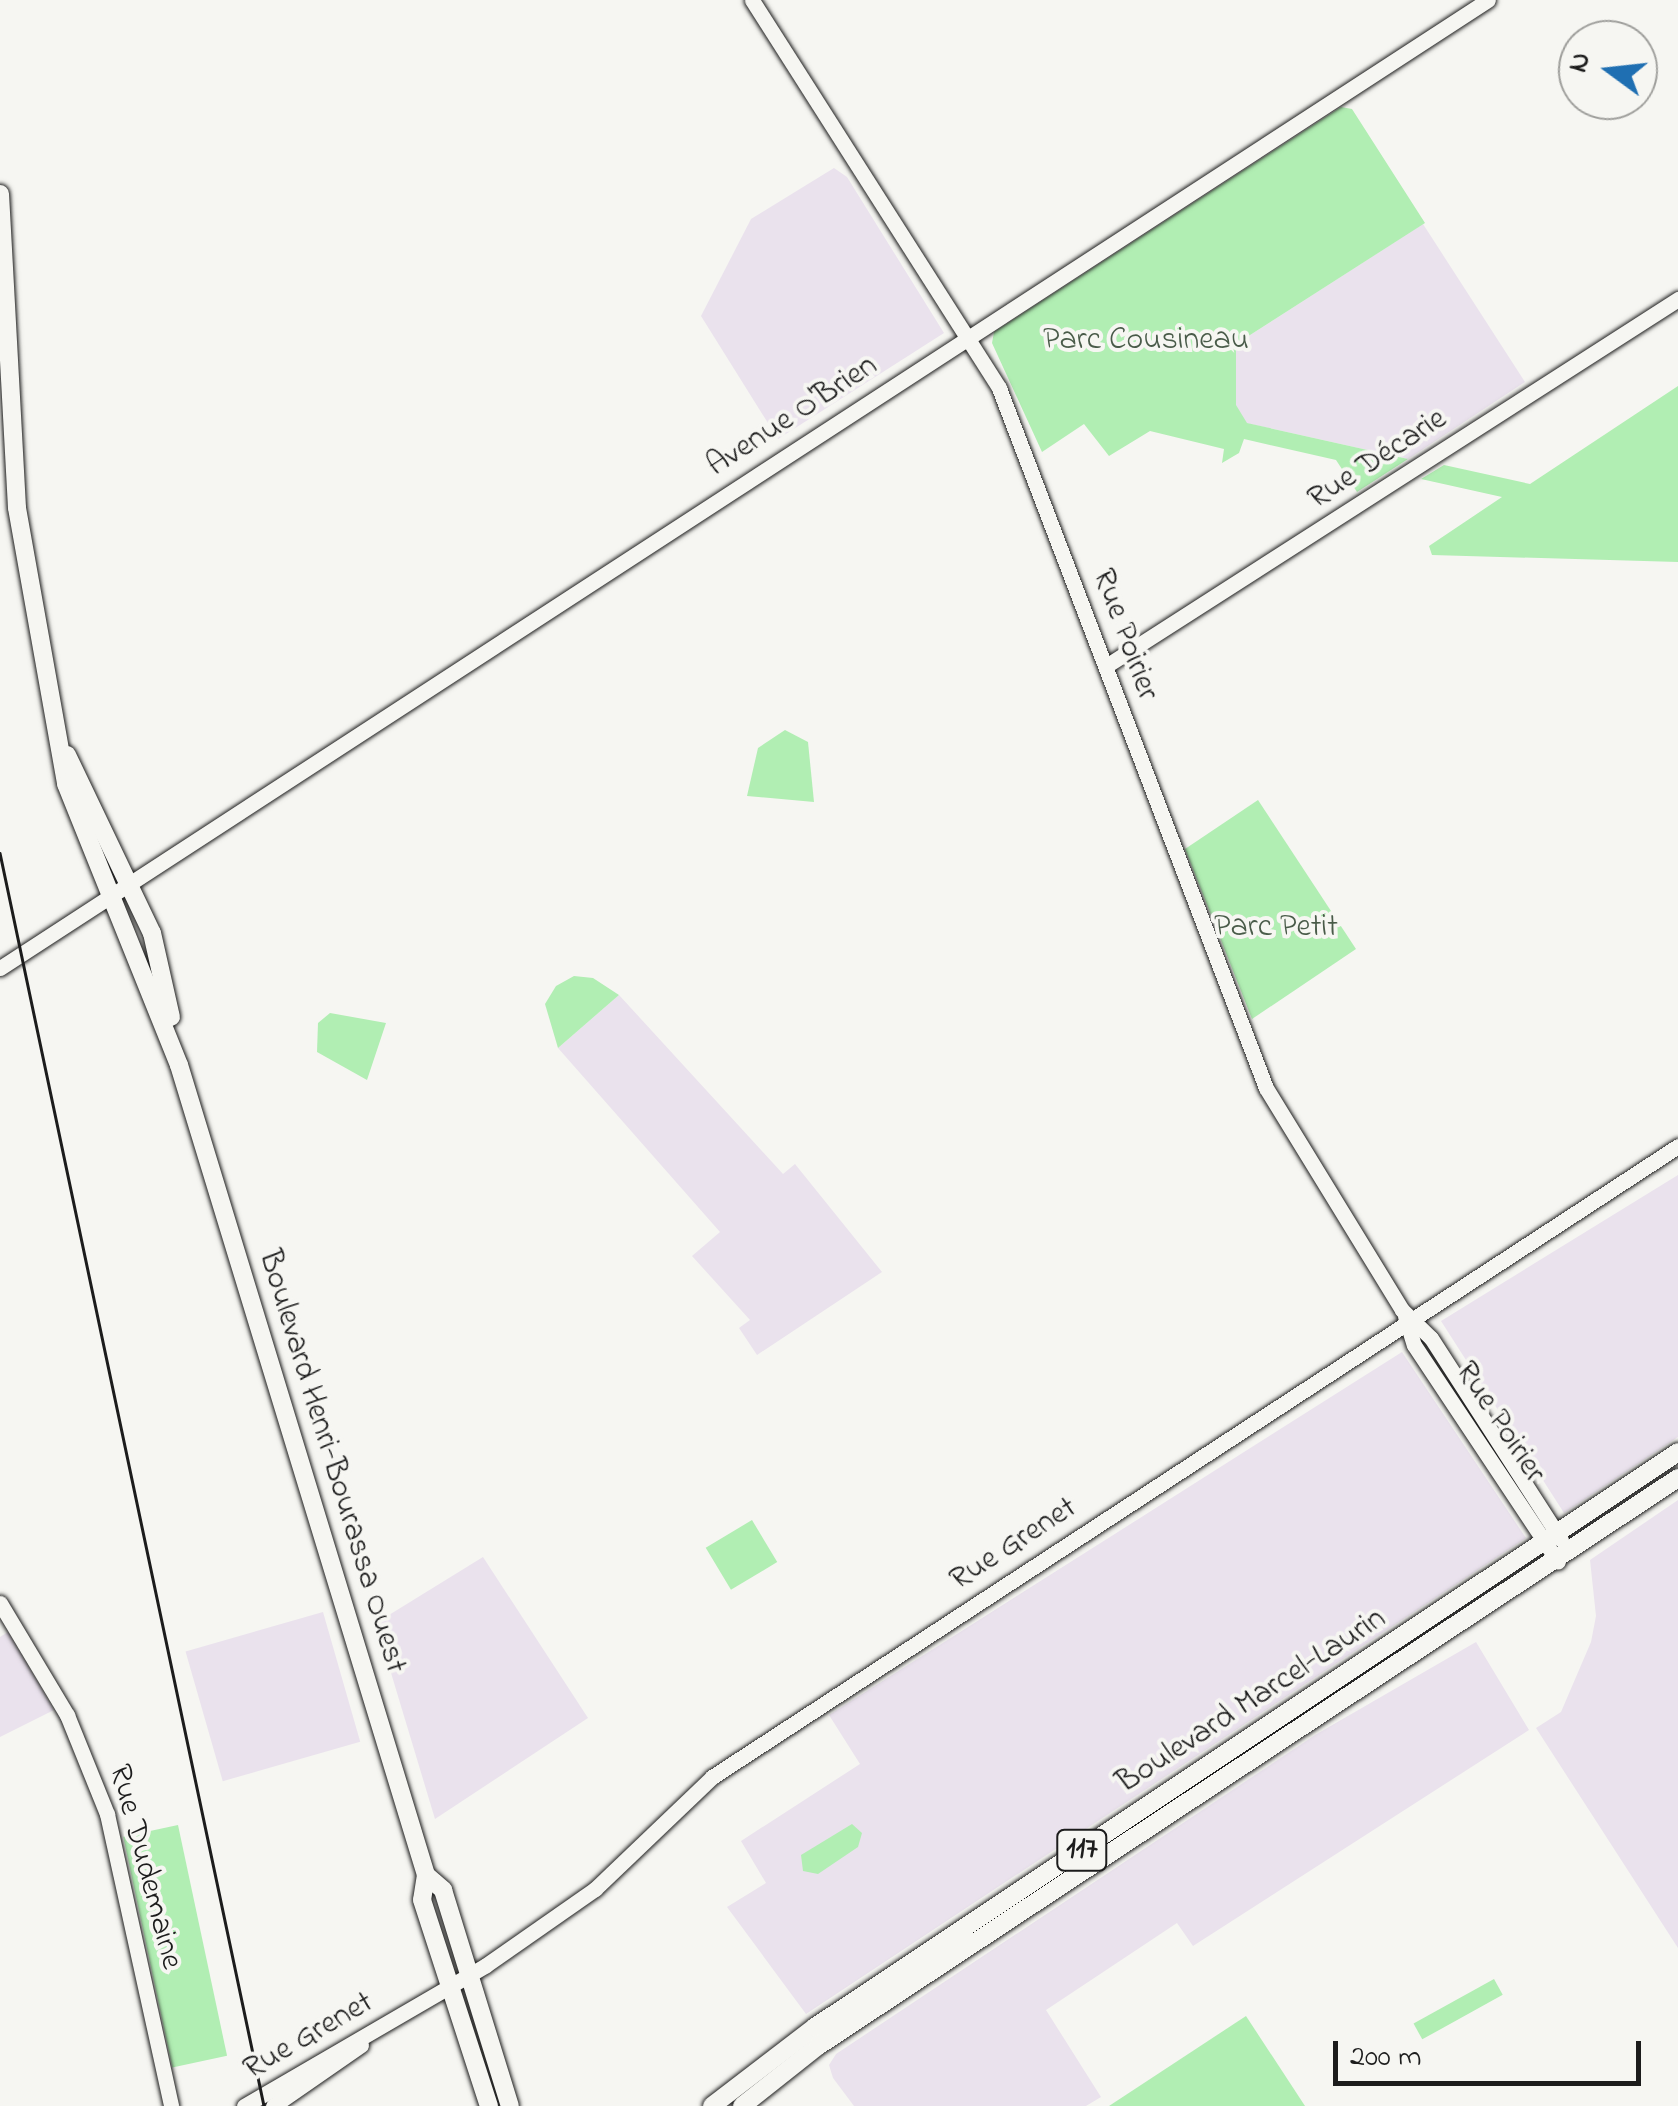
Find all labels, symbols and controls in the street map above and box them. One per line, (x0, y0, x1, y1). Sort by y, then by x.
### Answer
north arrow (1558, 20, 1658, 120)
text: N (1558, 48, 1603, 77)
park label: Parc Cousineau (1043, 322, 1249, 360)
street label: Avenue O'Brien (701, 348, 885, 486)
street label: Rue Décarie (1301, 401, 1455, 519)
street label: Rue Poirier (1082, 564, 1166, 706)
park label: Parc Petit (1214, 909, 1338, 947)
street label: Boulevard Henri-Bourassa Ouest (248, 1246, 414, 1678)
street label: Rue Poirier (1446, 1355, 1552, 1491)
street label: Rue Grenet (943, 1490, 1085, 1600)
street label: Boulevard Marcel-Laurin (1110, 1601, 1394, 1803)
street label: Rue Dudemaine (98, 1760, 190, 1974)
road number: 117 (1054, 1825, 1110, 1875)
street label: Rue Grenet (237, 1985, 381, 2089)
scale bar (1338, 2021, 1646, 2083)
text: 200 m (1350, 2036, 1422, 2080)

